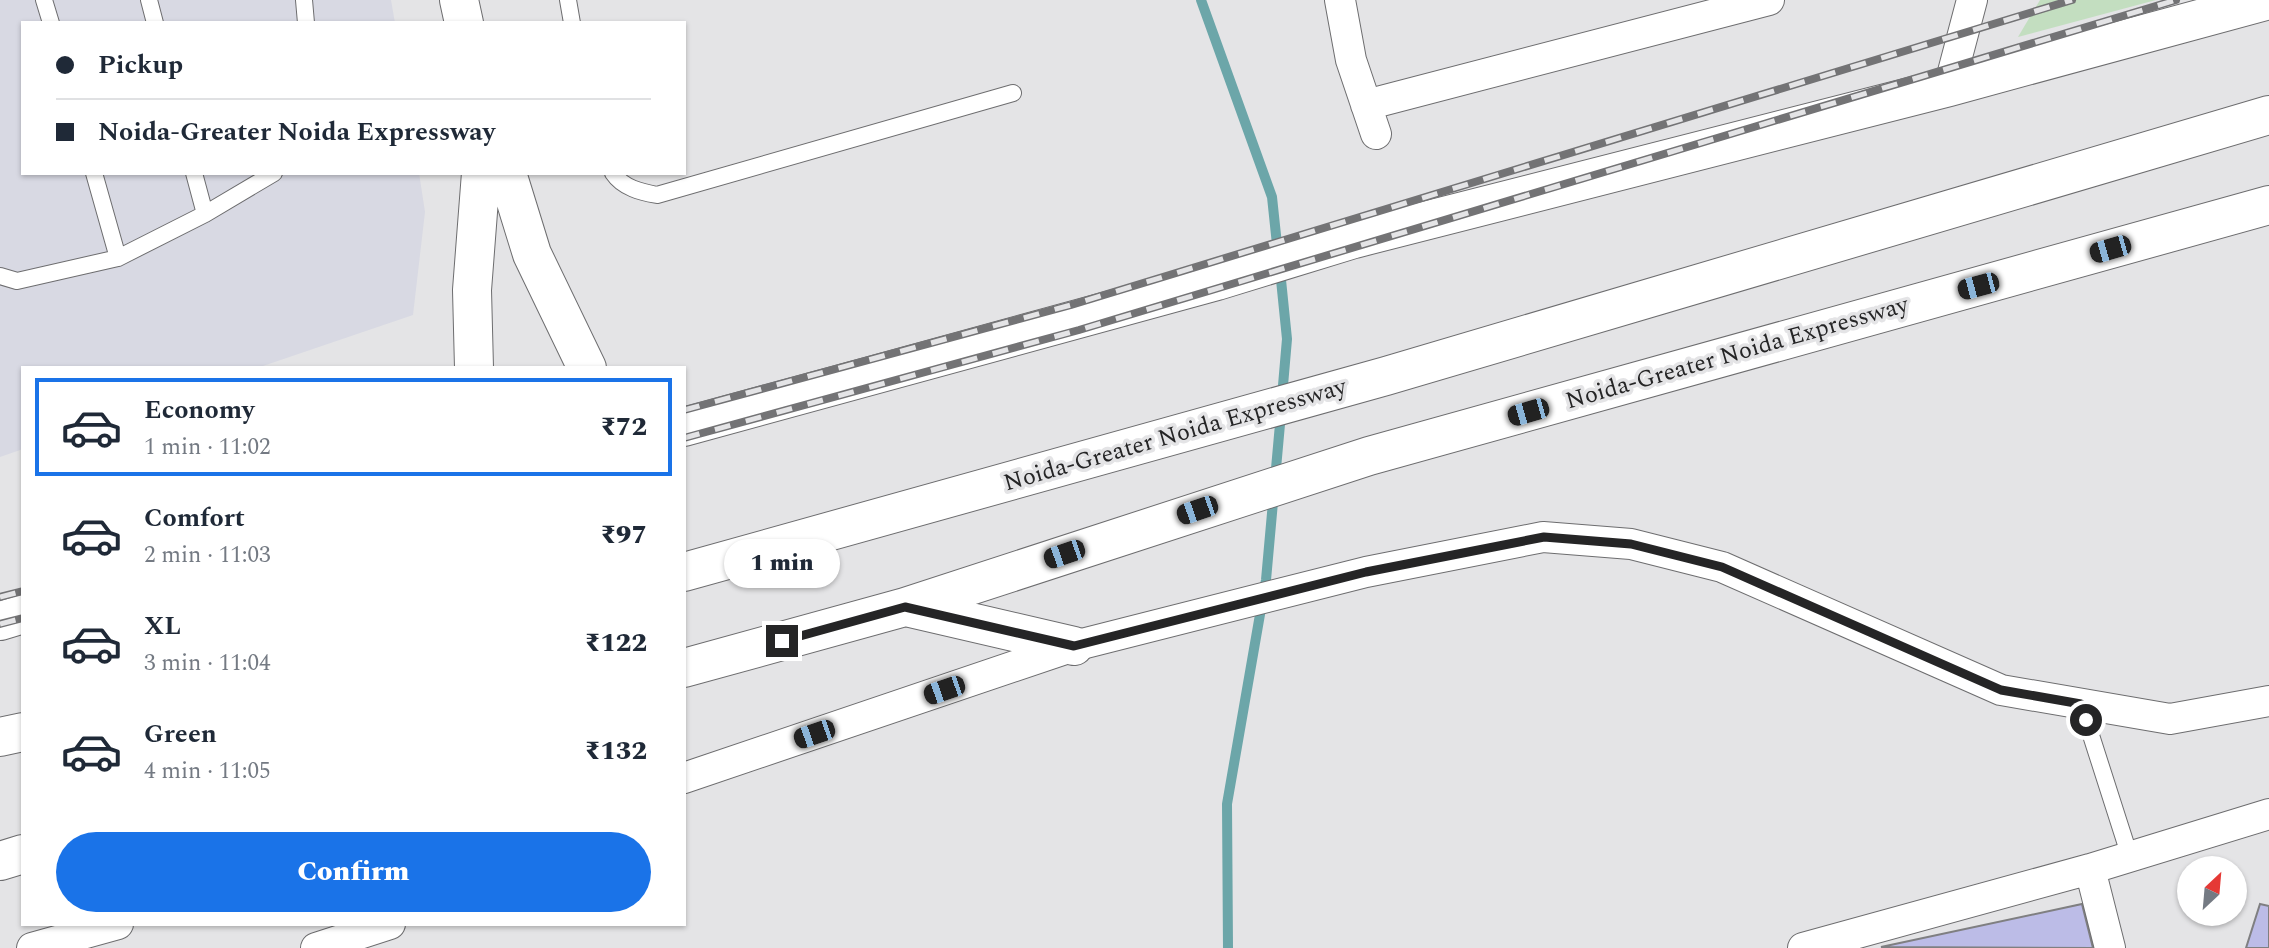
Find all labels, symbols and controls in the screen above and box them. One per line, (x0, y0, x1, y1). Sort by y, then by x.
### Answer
text: Pickup (98, 45, 183, 85)
text: Noida-Greater Noida Expressway (98, 112, 495, 152)
car (2087, 233, 2134, 265)
car (1955, 270, 2002, 302)
street label: Noida-Greater Noida Expressway (1561, 286, 1914, 419)
street label: Noida-Greater Noida Expressway (999, 368, 1352, 501)
text: Economy (144, 390, 254, 430)
icon: car (60, 396, 123, 459)
car (1505, 396, 1552, 428)
text: ₹72 (600, 407, 647, 447)
text: 1 min · 11:02 (144, 430, 271, 465)
car (1174, 493, 1221, 527)
text: Comfort (144, 498, 245, 538)
icon: car (60, 504, 123, 567)
text: ₹97 (600, 515, 647, 555)
car (1041, 537, 1088, 571)
text: 2 min · 11:03 (144, 538, 271, 573)
callout: 1 min (724, 540, 840, 588)
text: 1 min (750, 546, 814, 581)
text: XL (144, 606, 181, 646)
icon: car (60, 612, 123, 675)
text: ₹122 (585, 623, 647, 663)
route end (766, 625, 798, 657)
text: 3 min · 11:04 (144, 646, 271, 681)
car (921, 673, 968, 707)
route start (2070, 704, 2102, 736)
text: Green (144, 714, 217, 754)
car (791, 717, 838, 751)
icon: car (60, 720, 123, 783)
text: ₹132 (585, 731, 647, 771)
text: 4 min · 11:05 (144, 754, 271, 789)
button: Confirm (56, 832, 651, 912)
north arrow (2177, 856, 2247, 926)
map controls (2177, 856, 2247, 926)

